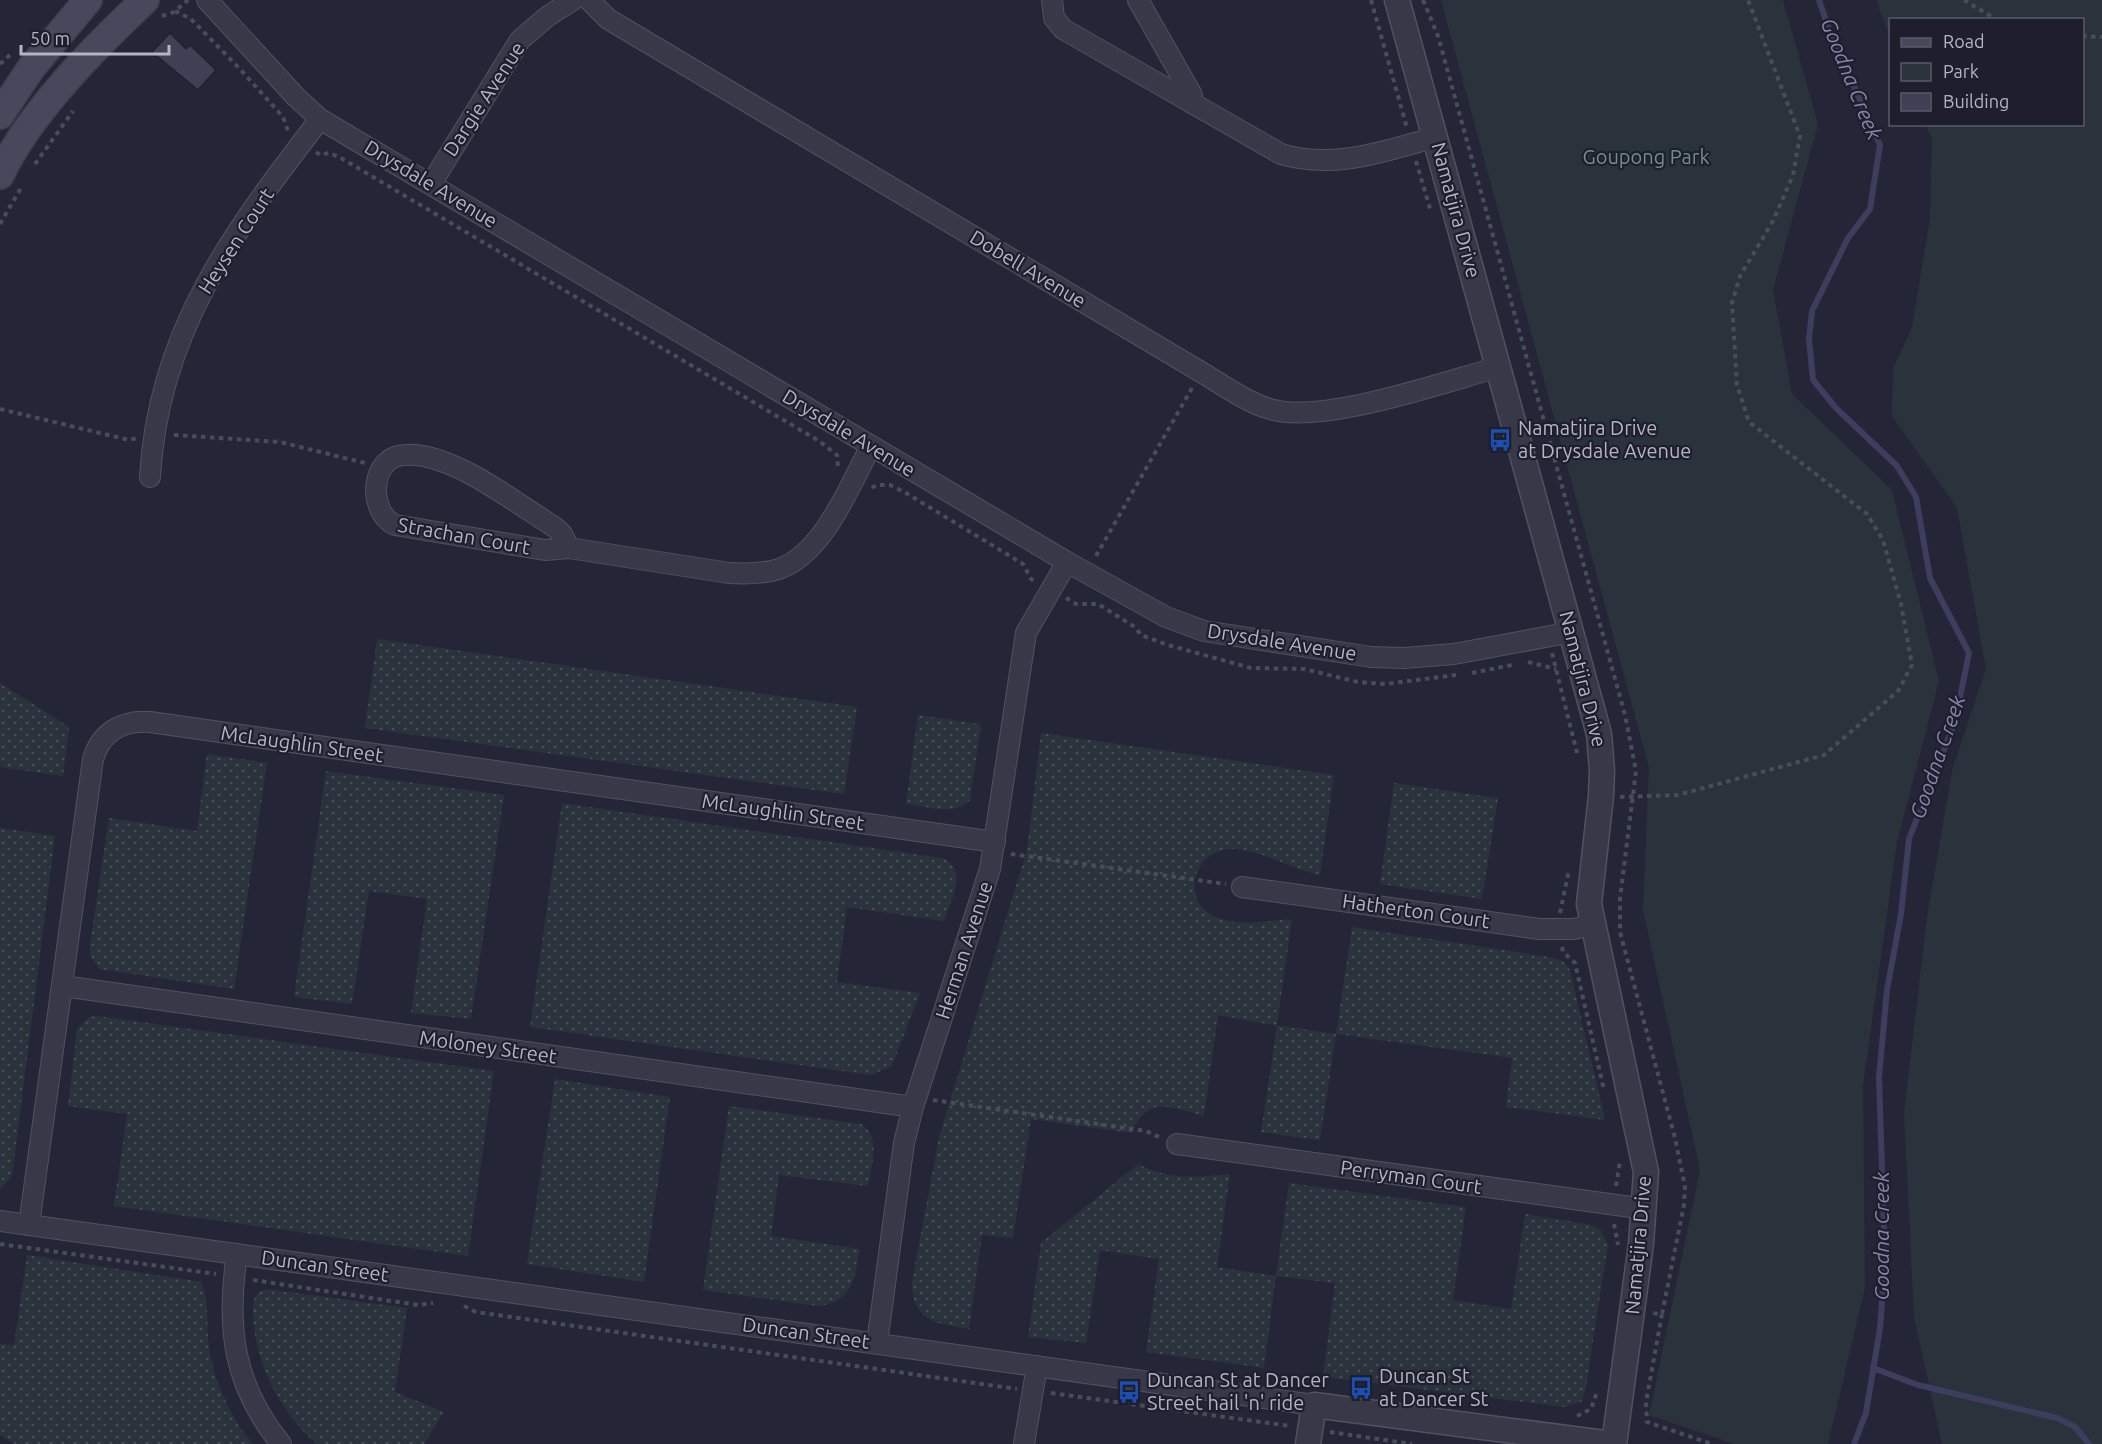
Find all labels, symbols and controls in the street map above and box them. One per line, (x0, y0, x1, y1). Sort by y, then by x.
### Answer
water label: Goodna Creek (1817, 14, 1887, 143)
scale bar (21, 18, 170, 56)
legend (1889, 18, 2084, 126)
text: 50 m (30, 28, 70, 48)
text: Road (1943, 31, 1985, 51)
street label: Dargie Avenue (438, 37, 529, 160)
text: Park (1943, 61, 1979, 81)
text: Building (1943, 91, 2009, 111)
street label: Drysdale Avenue (361, 135, 502, 232)
street label: Namatjira Drive (1427, 140, 1486, 280)
park label: Goupong Park (1582, 145, 1710, 168)
street label: Heysen Court (193, 184, 278, 298)
street label: Dobell Avenue (966, 225, 1090, 312)
street label: Drysdale Avenue (779, 384, 920, 481)
place label: Namatjira Drive at Drysdale Avenue (1518, 416, 1691, 462)
bus stop icon: Namatjira Drive at Drysdale Avenue (1487, 427, 1513, 453)
street label: Strachan Court (396, 513, 532, 558)
street label: Namatjira Drive (1555, 608, 1612, 749)
street label: Drysdale Avenue (1206, 618, 1358, 665)
water label: Goodna Creek (1905, 692, 1969, 822)
street label: McLaughlin Street (220, 721, 385, 766)
street label: McLaughlin Street (701, 789, 866, 834)
street label: Herman Avenue (930, 878, 997, 1022)
street label: Hatherton Court (1341, 889, 1491, 932)
street label: Moloney Street (418, 1025, 558, 1068)
street label: Perryman Court (1339, 1155, 1483, 1198)
water label: Goodna Creek (1869, 1171, 1893, 1301)
street label: Namatjira Drive (1620, 1175, 1655, 1315)
street label: Duncan Street (260, 1245, 390, 1286)
street label: Duncan Street (741, 1312, 871, 1353)
place label: Duncan St at Dancer St (1379, 1364, 1488, 1410)
place label: Duncan St at Dancer Street hail 'n' ride (1147, 1368, 1329, 1414)
bus stop icon: Duncan St at Dancer St (1348, 1375, 1374, 1401)
bus stop icon: Duncan St at Dancer Street hail 'n' ride (1116, 1379, 1142, 1405)

